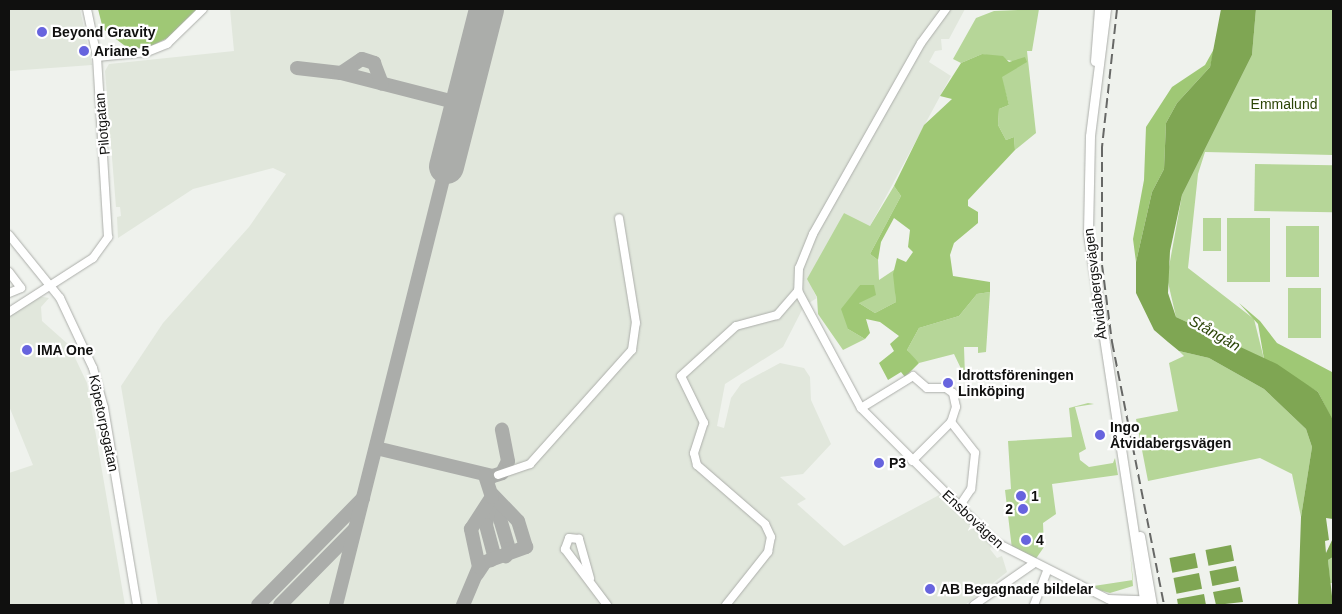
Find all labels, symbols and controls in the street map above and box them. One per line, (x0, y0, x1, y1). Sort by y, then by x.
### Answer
place label: Beyond Gravity (52, 24, 155, 40)
marker: Beyond Gravity (36, 26, 48, 38)
place label: Ariane 5 (94, 43, 149, 59)
marker: Ariane 5 (78, 45, 90, 57)
street label: Pilotgatan (91, 92, 113, 156)
park label: Emmalund (1251, 96, 1317, 112)
street label: Åtvidabergsvägen (1080, 227, 1110, 341)
water label: Stångån (1186, 311, 1244, 355)
place label: IMA One (37, 342, 94, 358)
marker: IMA One (21, 344, 33, 356)
place label: Idrottsföreningen Linköping (958, 367, 1074, 400)
street label: Köpetorpsgatan (86, 373, 122, 473)
marker: Idrottsföreningen Linköping (942, 377, 954, 389)
place label: Ingo Åtvidabergsvägen (1110, 419, 1231, 452)
marker: Ingo Åtvidabergsvägen (1094, 429, 1106, 441)
place label: P3 (889, 455, 906, 471)
marker: P3 (873, 457, 885, 469)
street label: Ensbovägen (939, 486, 1007, 552)
place label: 1 (1031, 488, 1039, 504)
marker: 1 (1015, 490, 1027, 502)
place label: 2 (1005, 501, 1013, 517)
marker: 2 (1017, 503, 1029, 515)
place label: 4 (1036, 532, 1044, 548)
marker: 4 (1020, 534, 1032, 546)
place label: AB Begagnade bildelar (940, 581, 1093, 597)
marker: AB Begagnade bildelar (924, 583, 936, 595)

